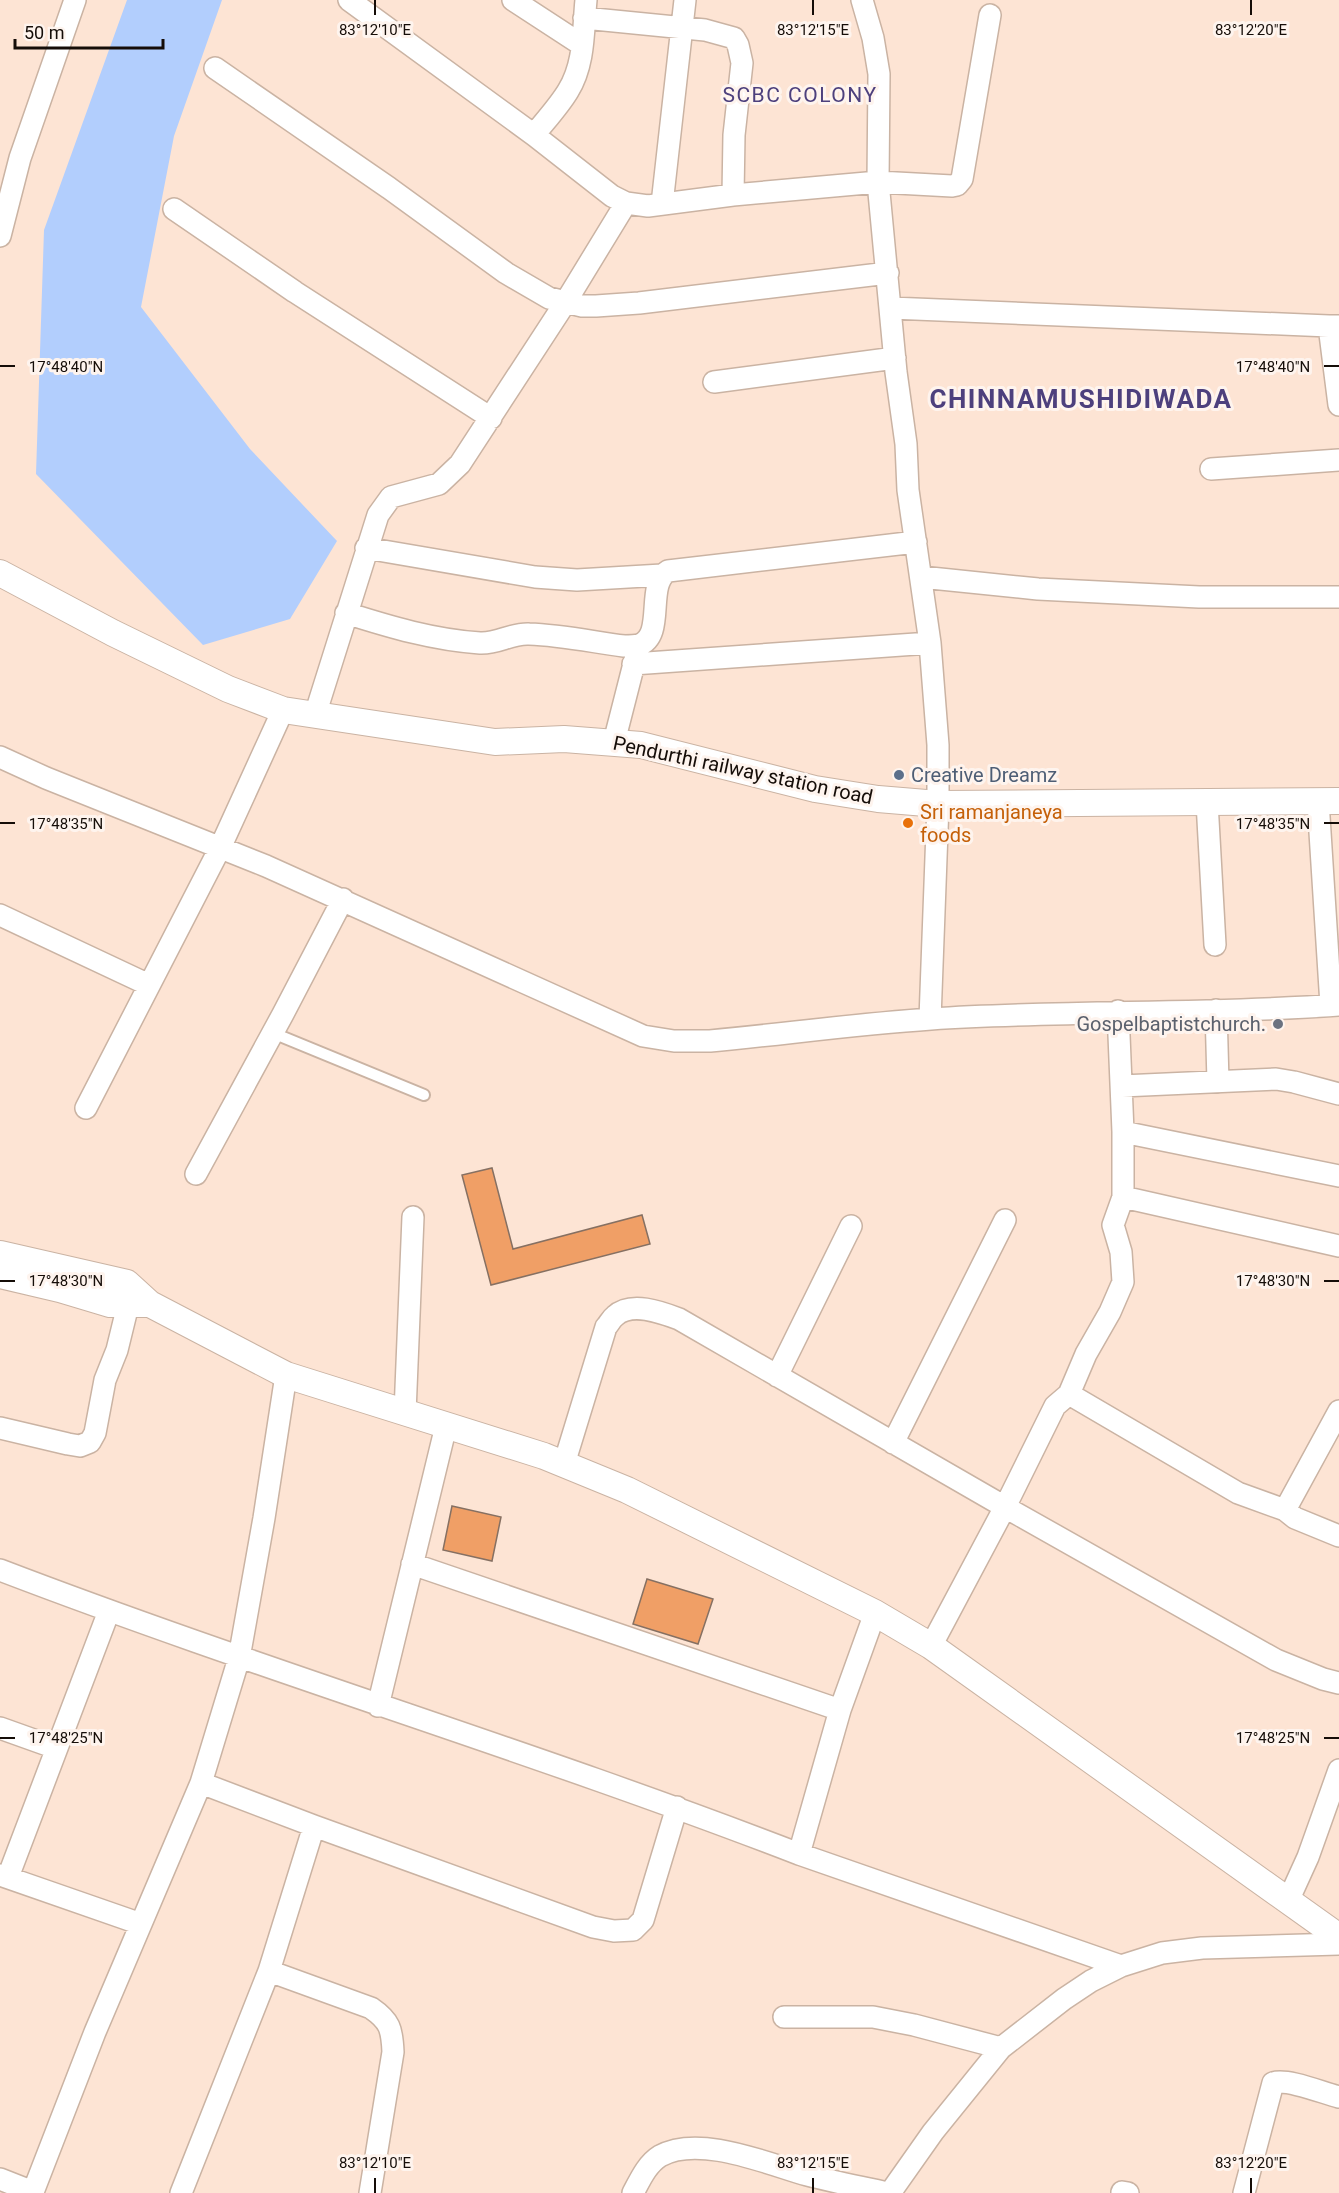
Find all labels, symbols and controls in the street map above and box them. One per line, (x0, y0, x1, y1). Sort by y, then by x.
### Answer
scale bar (15, 12, 164, 50)
text: 83°12'10"E (339, 21, 412, 39)
text: 83°12'15"E (777, 21, 850, 39)
text: 83°12'20"E (1215, 21, 1288, 39)
text: 50 m (24, 22, 64, 43)
district label: SCBC COLONY (722, 83, 878, 107)
text: 17°48'40"N (29, 358, 103, 376)
text: 17°48'40"N (1236, 358, 1310, 376)
district label: CHINNAMUSHIDIWADA (929, 384, 1233, 414)
street label: Pendurthi railway station road (611, 731, 875, 809)
place label: Creative Dreamz (911, 763, 1057, 787)
marker: Creative Dreamz (892, 768, 906, 782)
place label: Sri ramanjaneya foods (920, 800, 1063, 847)
text: 17°48'35"N (29, 815, 103, 833)
text: 17°48'35"N (1236, 815, 1310, 833)
marker: Sri ramanjaneya foods (901, 816, 915, 830)
place label: Gospelbaptistchurch. (1076, 1012, 1266, 1036)
marker: Gospelbaptistchurch. (1271, 1017, 1285, 1031)
text: 17°48'30"N (29, 1272, 103, 1290)
text: 17°48'30"N (1236, 1272, 1310, 1290)
text: 17°48'25"N (29, 1729, 103, 1747)
text: 17°48'25"N (1236, 1729, 1310, 1747)
text: 83°12'10"E (339, 2154, 412, 2172)
text: 83°12'15"E (777, 2154, 850, 2172)
text: 83°12'20"E (1215, 2154, 1288, 2172)

